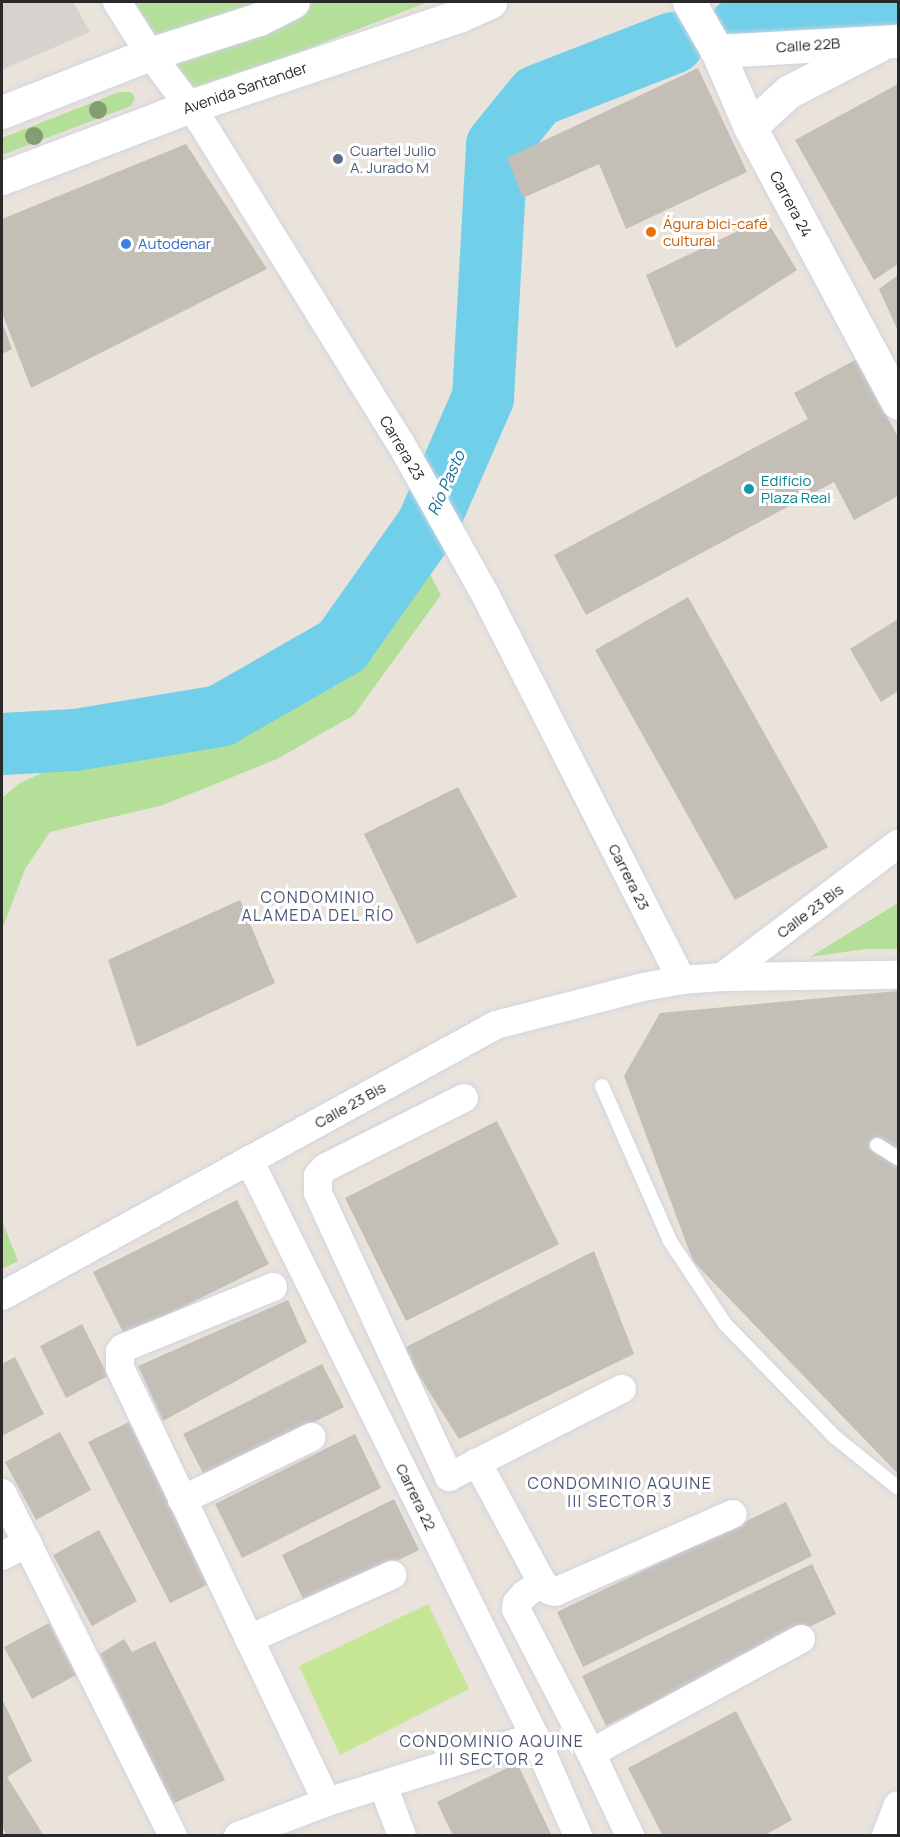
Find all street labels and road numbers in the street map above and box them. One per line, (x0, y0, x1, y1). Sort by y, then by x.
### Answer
street label: Calle 22B (775, 34, 841, 56)
street label: Avenida Santander (181, 58, 309, 118)
street label: Carrera 24 (766, 168, 816, 240)
street label: Carrera 23 (376, 413, 428, 483)
street label: Carrera 23 (605, 841, 653, 913)
street label: Calle 23 Bis (773, 880, 847, 942)
street label: Calle 23 Bis (311, 1078, 389, 1132)
street label: Carrera 22 (392, 1461, 440, 1533)

